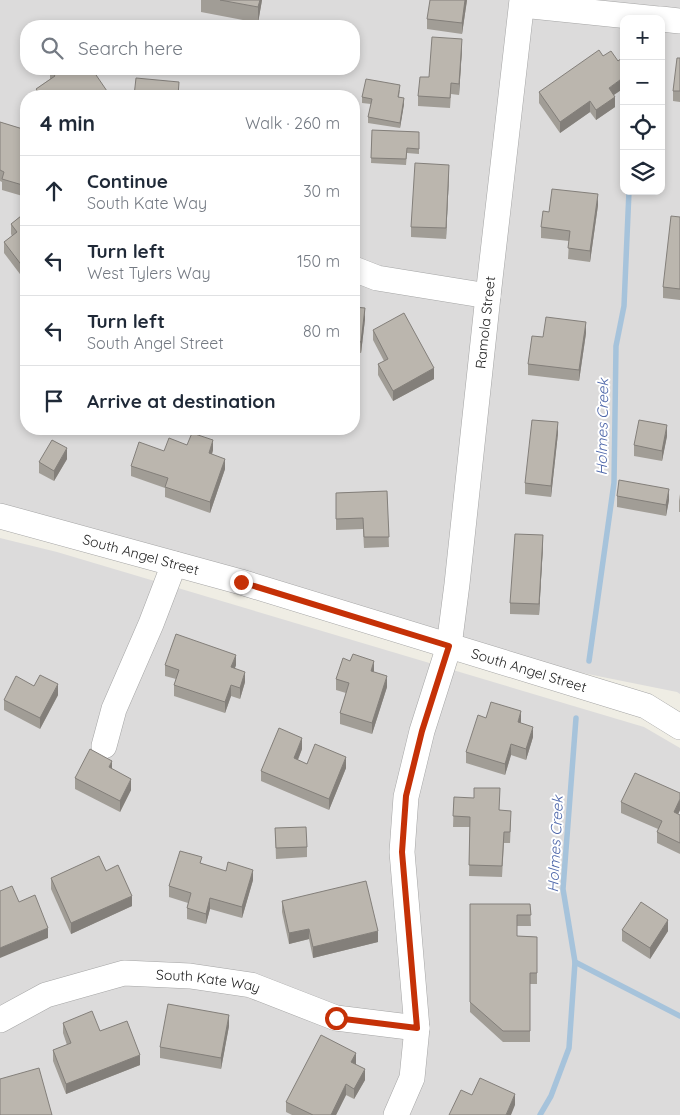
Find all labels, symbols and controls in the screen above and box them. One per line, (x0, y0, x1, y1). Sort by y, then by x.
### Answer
map controls (620, 15, 665, 195)
button: + (620, 15, 665, 60)
search box (20, 20, 360, 75)
icon: search (38, 34, 66, 62)
text: Search here (78, 36, 183, 60)
button: − (620, 60, 665, 105)
button: locate (620, 105, 665, 150)
text: 4 min (40, 110, 95, 136)
text: Walk · 260 m (245, 113, 340, 133)
button: layers (620, 150, 665, 195)
text: Continue (87, 169, 168, 193)
icon: ahead (40, 177, 68, 205)
text: 30 m (303, 181, 340, 201)
text: South Kate Way (87, 193, 207, 213)
text: Turn left (87, 239, 165, 263)
icon: left (40, 247, 68, 275)
text: 150 m (297, 251, 340, 271)
text: West Tylers Way (87, 263, 211, 283)
street label: Ramola Street (471, 275, 499, 370)
text: Turn left (87, 309, 165, 333)
icon: left (40, 317, 68, 345)
text: 80 m (303, 321, 340, 341)
text: South Angel Street (87, 333, 224, 353)
water label: Holmes Creek (592, 376, 612, 476)
icon: arrive (40, 387, 68, 415)
text: Arrive at destination (87, 389, 276, 413)
street label: South Angel Street (81, 530, 201, 579)
route end (230, 571, 253, 594)
street label: South Angel Street (469, 644, 589, 696)
water label: Holmes Creek (543, 793, 567, 893)
street label: South Kate Way (156, 965, 263, 997)
route start (325, 1007, 348, 1030)

